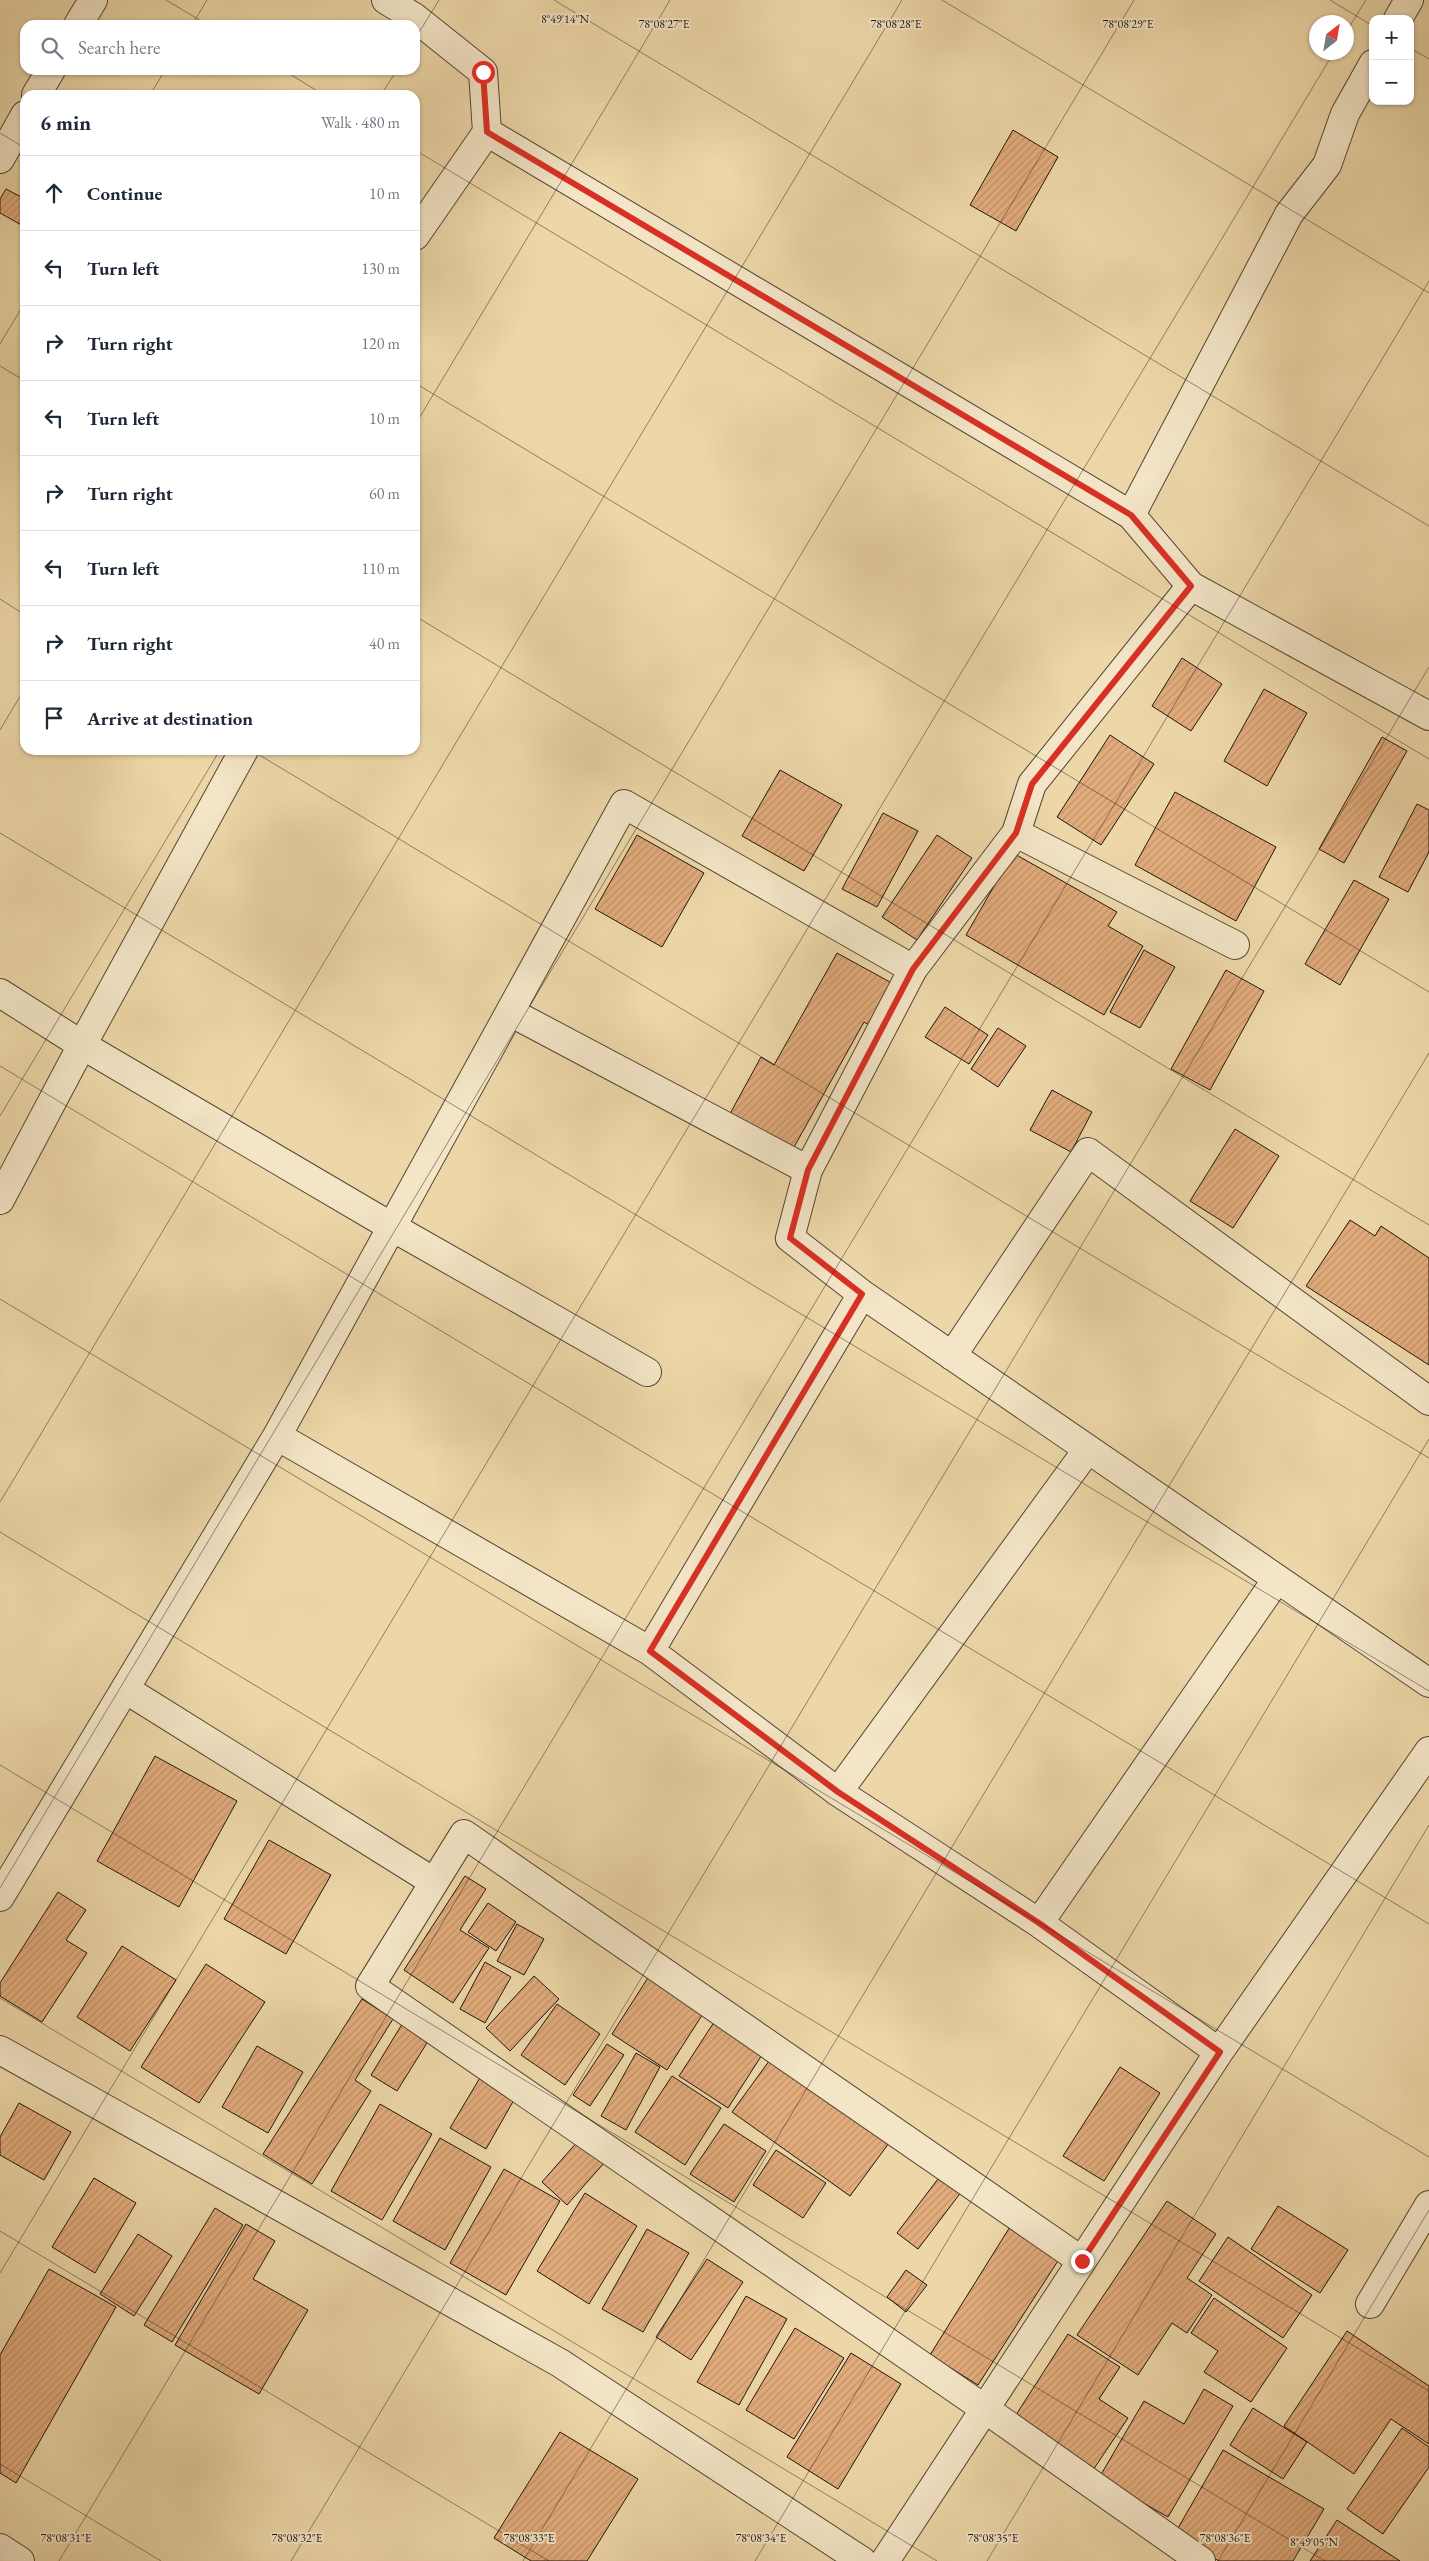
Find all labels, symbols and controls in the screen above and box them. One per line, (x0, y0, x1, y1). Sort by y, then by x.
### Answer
text: 8°49'14"N (541, 11, 590, 27)
north arrow (1309, 15, 1354, 60)
map controls (1369, 15, 1414, 105)
button: + (1369, 15, 1414, 60)
text: 78°08'27"E (638, 16, 690, 32)
text: 78°08'28"E (870, 16, 922, 32)
text: 78°08'29"E (1102, 16, 1154, 32)
search box (20, 20, 420, 75)
icon: search (38, 34, 66, 62)
text: Search here (78, 35, 160, 60)
button: − (1369, 60, 1414, 105)
route start (472, 61, 495, 84)
text: 6 min (40, 109, 91, 136)
text: Walk · 480 m (321, 112, 400, 133)
icon: ahead (40, 179, 68, 207)
text: Continue (87, 181, 162, 206)
text: 10 m (369, 183, 400, 204)
icon: left (40, 254, 68, 282)
text: Turn left (87, 256, 159, 281)
text: 130 m (361, 258, 400, 279)
icon: right (40, 329, 68, 357)
text: Turn right (87, 331, 173, 356)
text: 120 m (361, 333, 400, 354)
icon: left (40, 404, 68, 432)
text: Turn left (87, 406, 159, 431)
text: 10 m (369, 408, 400, 429)
icon: right (40, 479, 68, 507)
text: Turn right (87, 481, 173, 506)
text: 60 m (369, 483, 400, 504)
icon: left (40, 554, 68, 582)
text: Turn left (87, 556, 159, 581)
text: 110 m (361, 558, 400, 579)
icon: right (40, 629, 68, 657)
text: Turn right (87, 631, 173, 656)
text: 40 m (369, 633, 400, 654)
icon: arrive (40, 704, 68, 732)
text: Arrive at destination (87, 706, 253, 731)
route end (1071, 2250, 1094, 2273)
text: 78°08'31"E (40, 2530, 92, 2546)
text: 78°08'32"E (271, 2530, 323, 2546)
text: 78°08'33"E (503, 2530, 555, 2546)
text: 78°08'34"E (735, 2530, 787, 2546)
text: 78°08'35"E (967, 2530, 1019, 2546)
text: 78°08'36"E (1199, 2530, 1251, 2546)
text: 8°49'05"N (1290, 2534, 1339, 2550)

